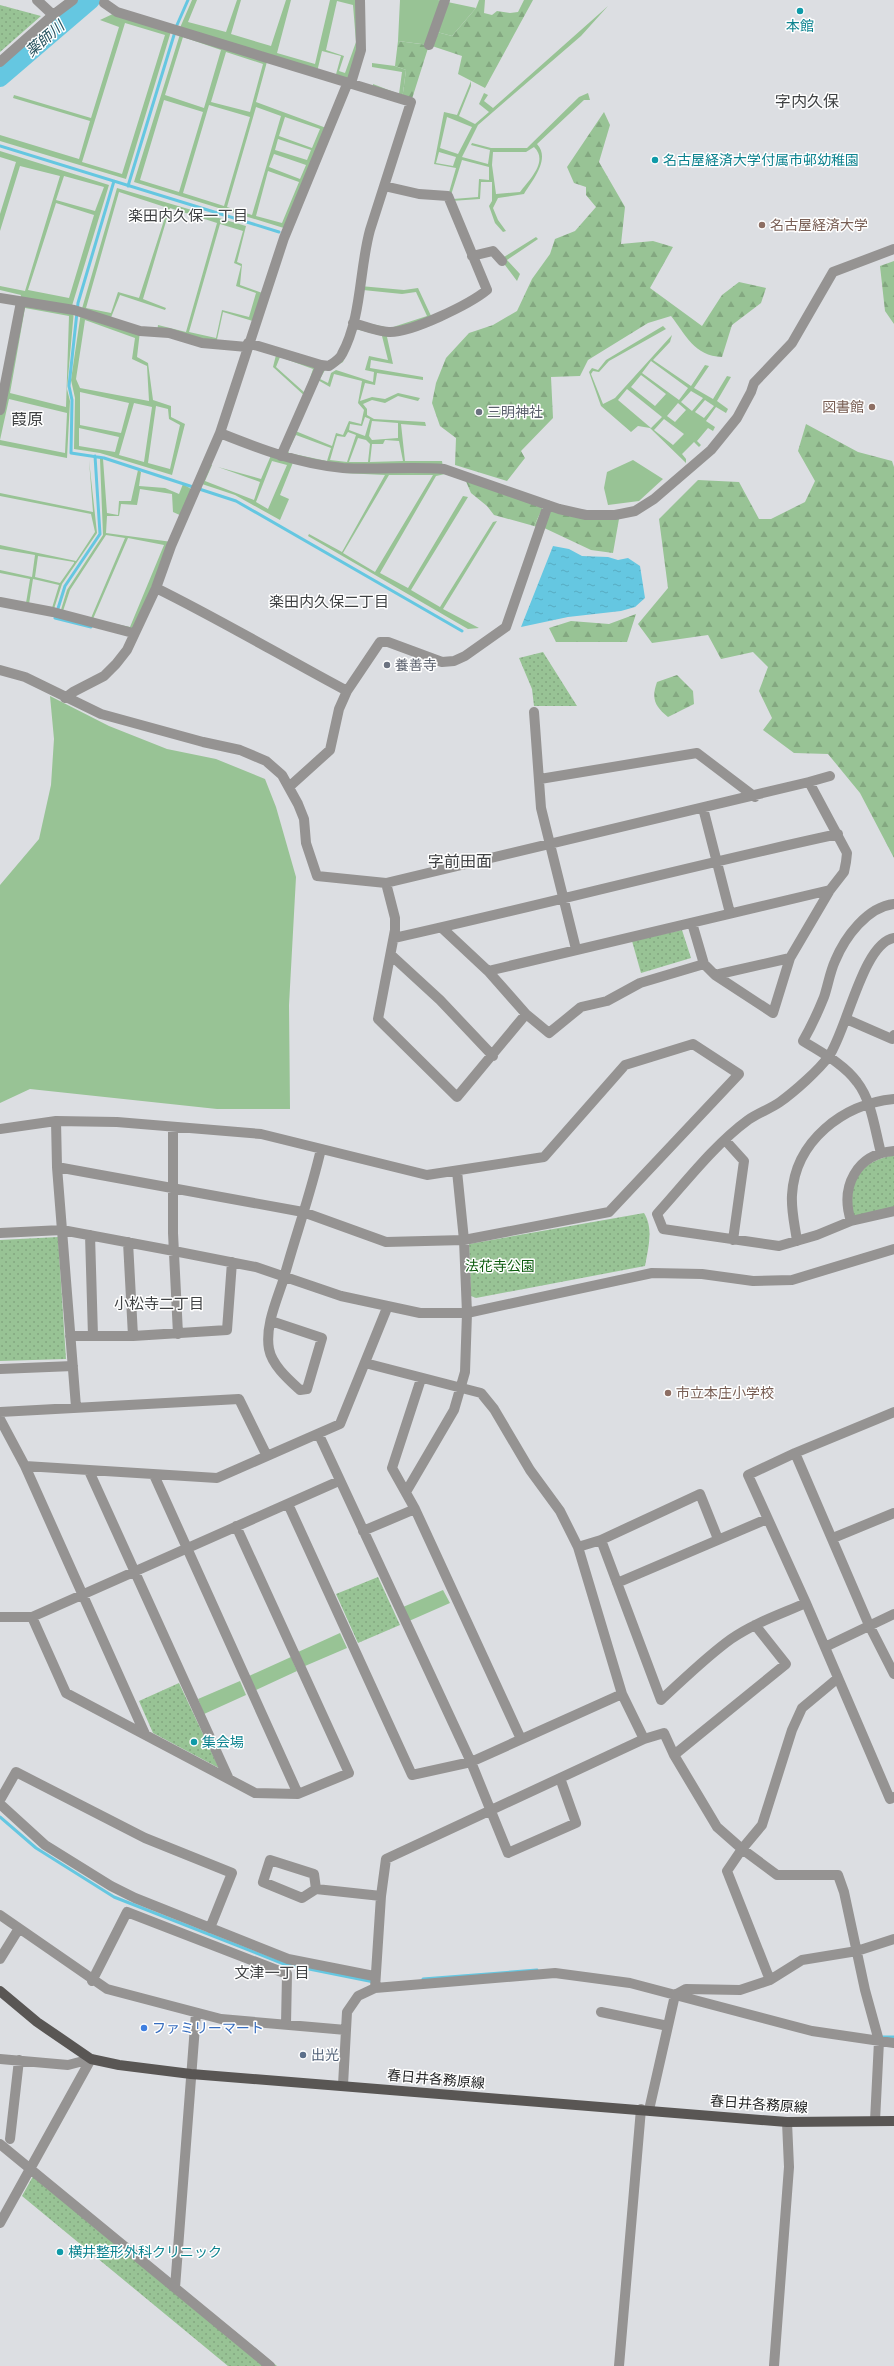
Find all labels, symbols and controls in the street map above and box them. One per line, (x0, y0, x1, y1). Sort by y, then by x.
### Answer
marker: 本館 (795, 6, 805, 16)
water label: 薬師川 (22, 16, 69, 61)
place label: 本館 (786, 18, 814, 35)
district label: 字内久保 (775, 92, 839, 112)
place label: 名古屋経済大学付属市邨幼稚園 (663, 152, 859, 169)
marker: 名古屋経済大学付属市邨幼稚園 (650, 155, 660, 165)
district label: 楽田内久保一丁目 (128, 207, 248, 225)
place label: 名古屋経済大学 (770, 217, 868, 234)
marker: 名古屋経済大学 (757, 220, 767, 230)
place label: 図書館 (822, 399, 864, 416)
marker: 図書館 (867, 402, 877, 412)
place label: 三明神社 (487, 404, 543, 421)
marker: 三明神社 (474, 407, 484, 417)
district label: 葭原 (11, 410, 43, 430)
district label: 楽田内久保二丁目 (269, 593, 389, 611)
place label: 養善寺 (395, 657, 437, 674)
marker: 養善寺 (382, 660, 392, 670)
district label: 字前田面 (428, 852, 492, 872)
park label: 法花寺公園 (465, 1258, 535, 1275)
district label: 小松寺二丁目 (114, 1295, 204, 1313)
place label: 市立本庄小学校 (676, 1385, 774, 1402)
marker: 市立本庄小学校 (663, 1388, 673, 1398)
place label: 集会場 (202, 1734, 244, 1751)
marker: 集会場 (189, 1737, 199, 1747)
district label: 文津一丁目 (234, 1964, 310, 1982)
place label: ファミリーマート (152, 2020, 264, 2037)
marker: ファミリーマート (139, 2023, 149, 2033)
place label: 出光 (311, 2047, 339, 2064)
marker: 出光 (298, 2050, 308, 2060)
street label: 春日井各務原線 (386, 2067, 486, 2092)
street label: 春日井各務原線 (709, 2093, 808, 2116)
place label: 横井整形外科クリニック (68, 2244, 222, 2261)
marker: 横井整形外科クリニック (55, 2247, 65, 2257)

